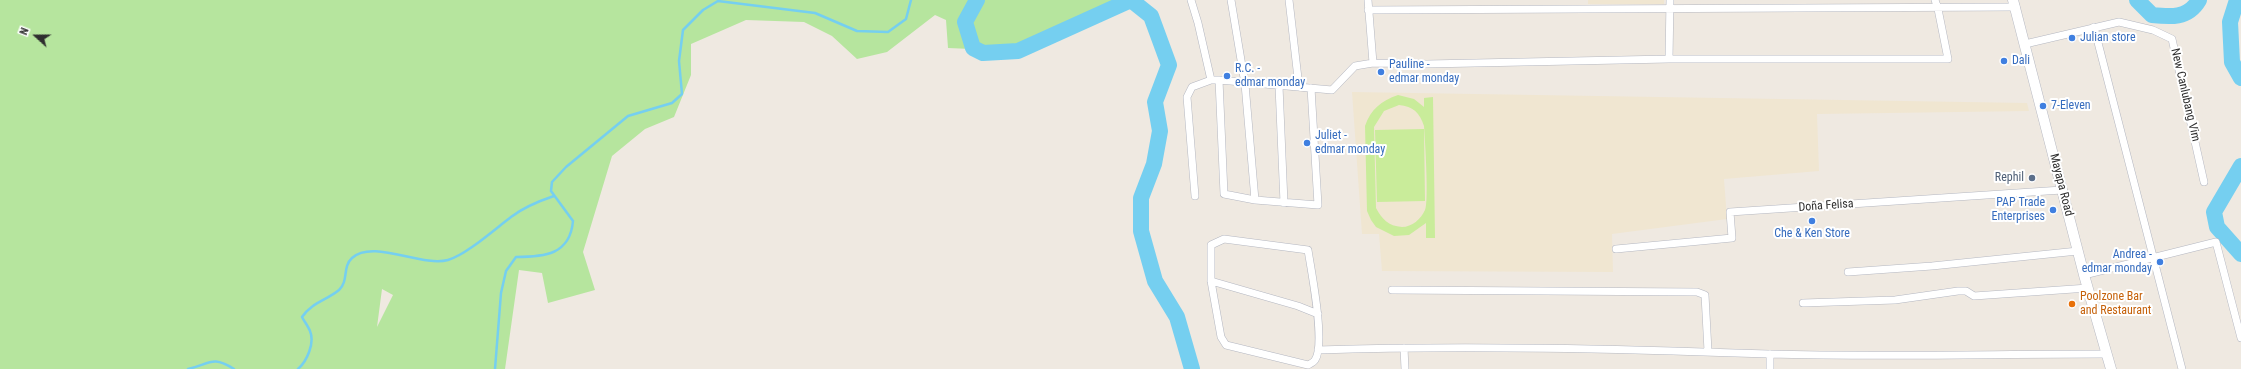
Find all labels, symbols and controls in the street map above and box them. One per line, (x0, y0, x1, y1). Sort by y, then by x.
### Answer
north arrow (16, 16, 56, 56)
text: N (17, 26, 32, 37)
place label: Julian store (2080, 31, 2136, 45)
marker: Julian store (2067, 33, 2077, 43)
street label: New Canlubang Vim (2167, 47, 2203, 143)
place label: Dali (2012, 54, 2030, 68)
marker: Dali (1999, 56, 2009, 66)
place label: Pauline - edmar monday (1389, 58, 1459, 86)
place label: R.C. - edmar monday (1235, 62, 1305, 90)
marker: Pauline - edmar monday (1376, 67, 1386, 77)
marker: R.C. - edmar monday (1222, 71, 1232, 81)
place label: 7-Eleven (2051, 99, 2091, 113)
marker: 7-Eleven (2038, 101, 2048, 111)
place label: Juliet - edmar monday (1315, 129, 1385, 157)
marker: Juliet - edmar monday (1302, 138, 1312, 148)
street label: Mayapa Road (2046, 152, 2076, 218)
place label: Rephil (1995, 171, 2024, 185)
marker: Rephil (2027, 173, 2037, 183)
place label: PAP Trade Enterprises (1991, 196, 2045, 224)
street label: Doña Felisa (1798, 197, 1854, 215)
marker: PAP Trade Enterprises (2048, 205, 2058, 215)
marker: Che & Ken Store (1807, 216, 1817, 226)
place label: Che & Ken Store (1774, 227, 1850, 241)
place label: Andrea - edmar monday (2082, 248, 2152, 276)
marker: Andrea - edmar monday (2155, 257, 2165, 267)
place label: Poolzone Bar and Restaurant (2080, 290, 2151, 318)
marker: Poolzone Bar and Restaurant (2067, 299, 2077, 309)

